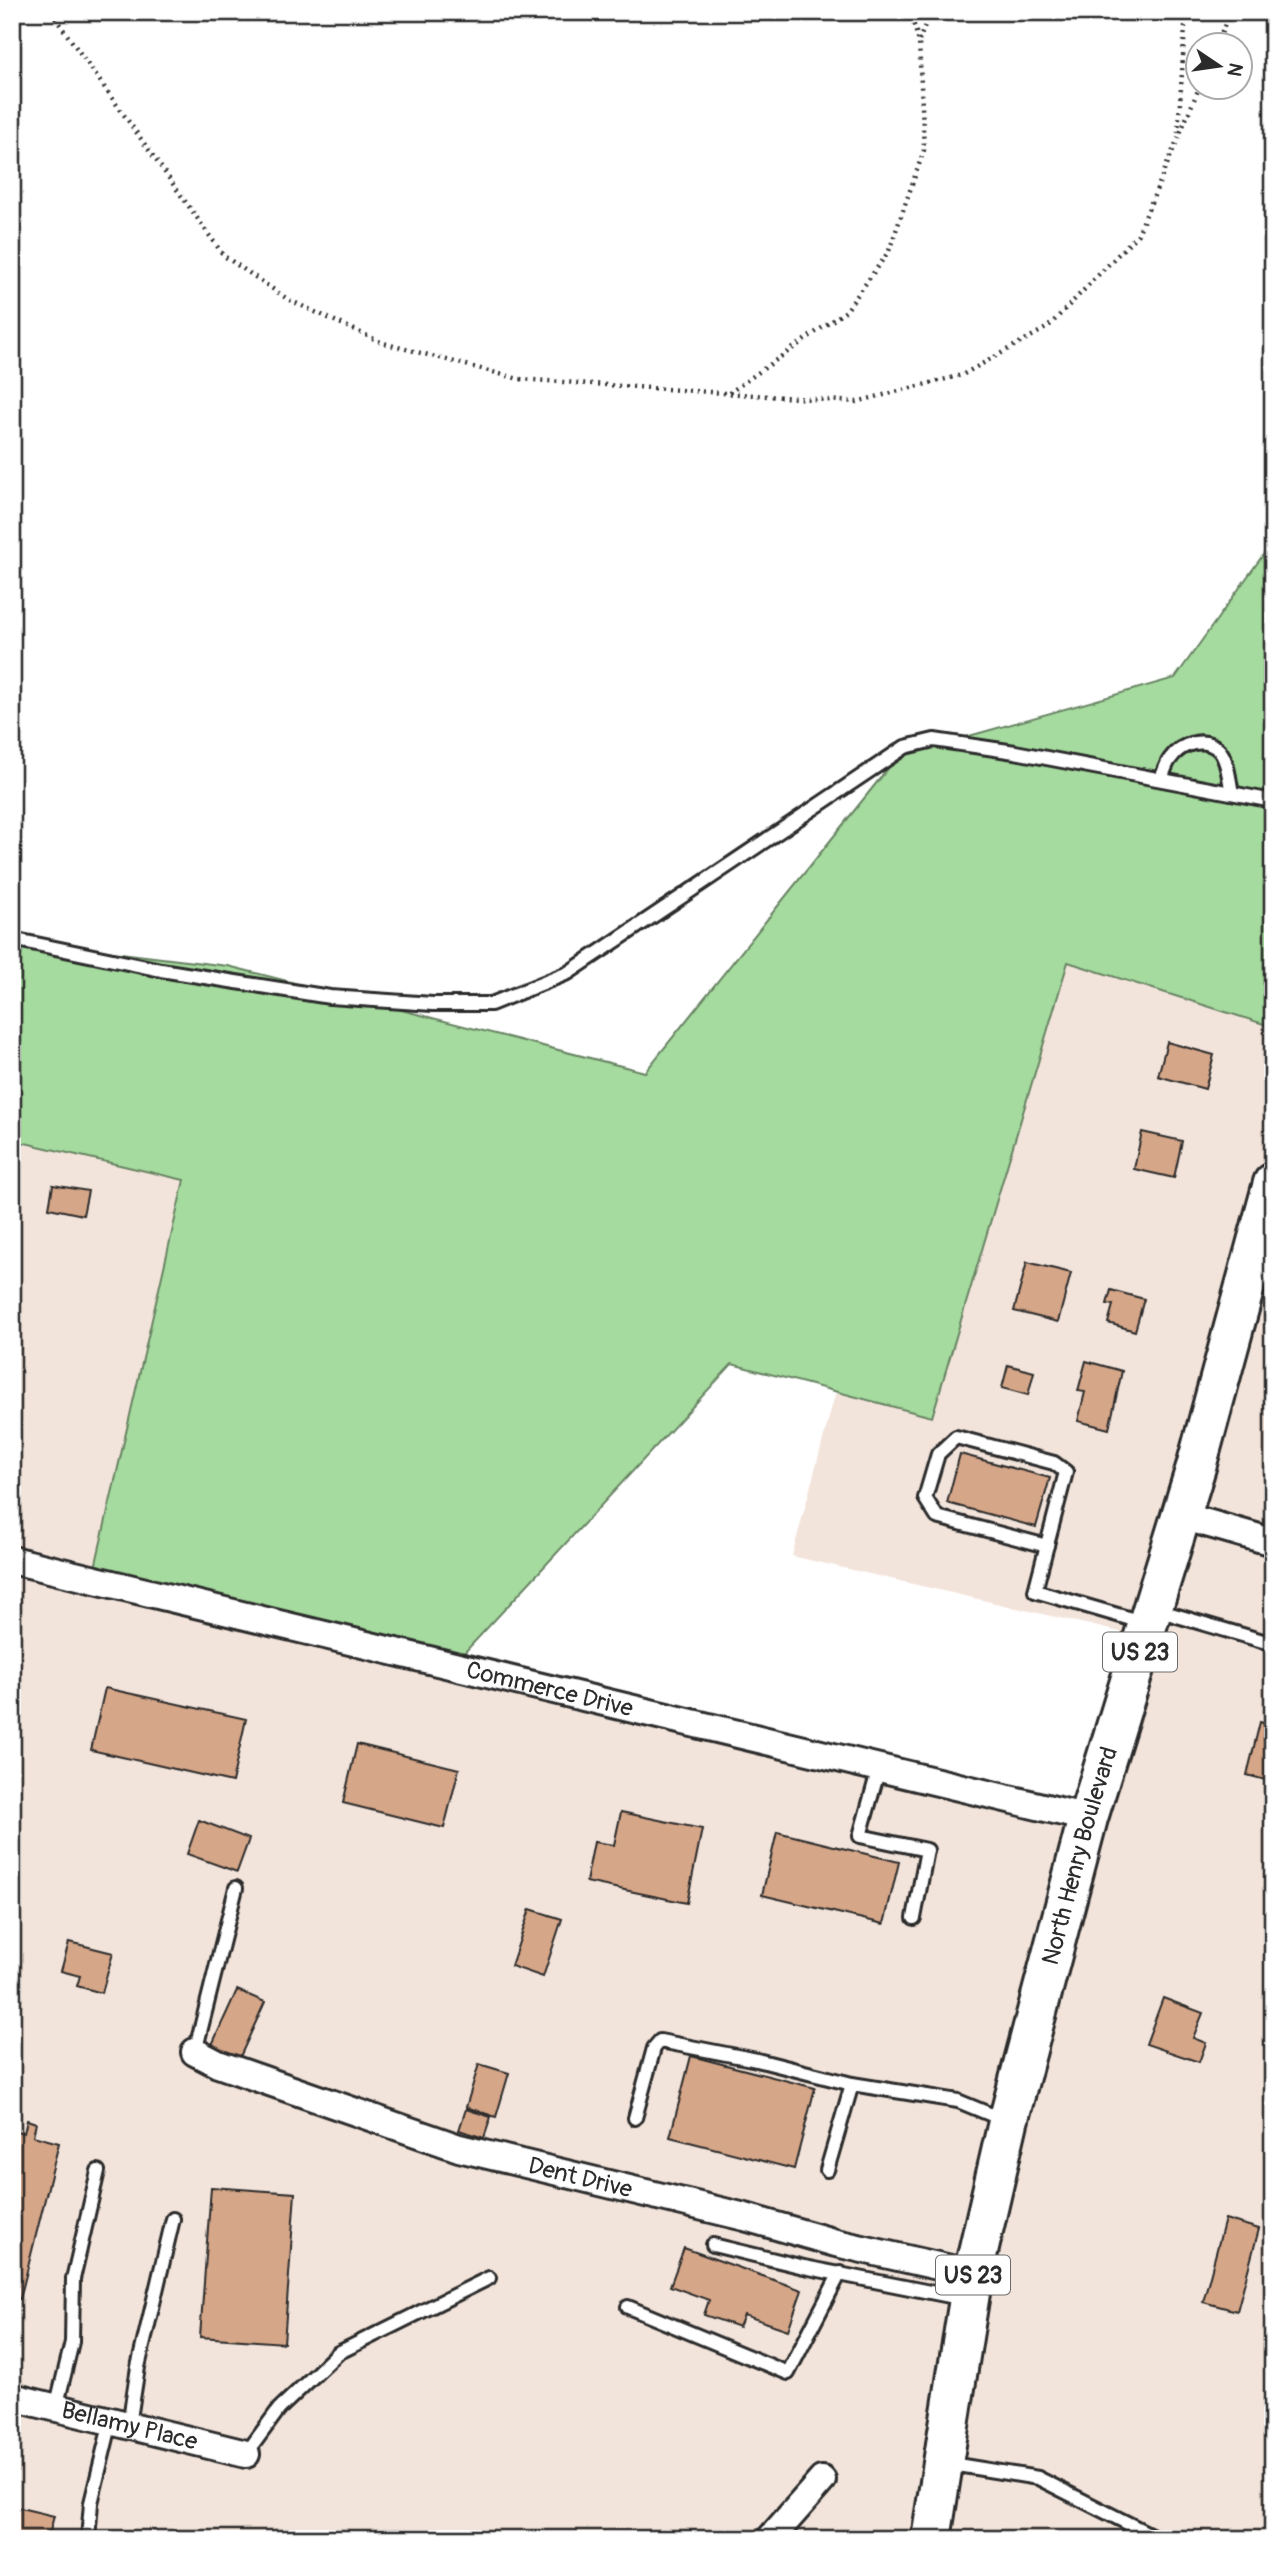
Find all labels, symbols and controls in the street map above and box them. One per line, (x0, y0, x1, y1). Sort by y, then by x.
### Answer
north arrow (1184, 32, 1254, 102)
text: N (1221, 61, 1248, 79)
road number: US 23 (1103, 1632, 1177, 1672)
street label: Commerce Drive (463, 1655, 636, 1723)
street label: North Henry Boulevard (1036, 1743, 1124, 1968)
street label: Dent Drive (525, 2151, 635, 2204)
road number: US 23 (936, 2256, 1010, 2294)
street label: Bellamy Place (58, 2396, 201, 2457)

